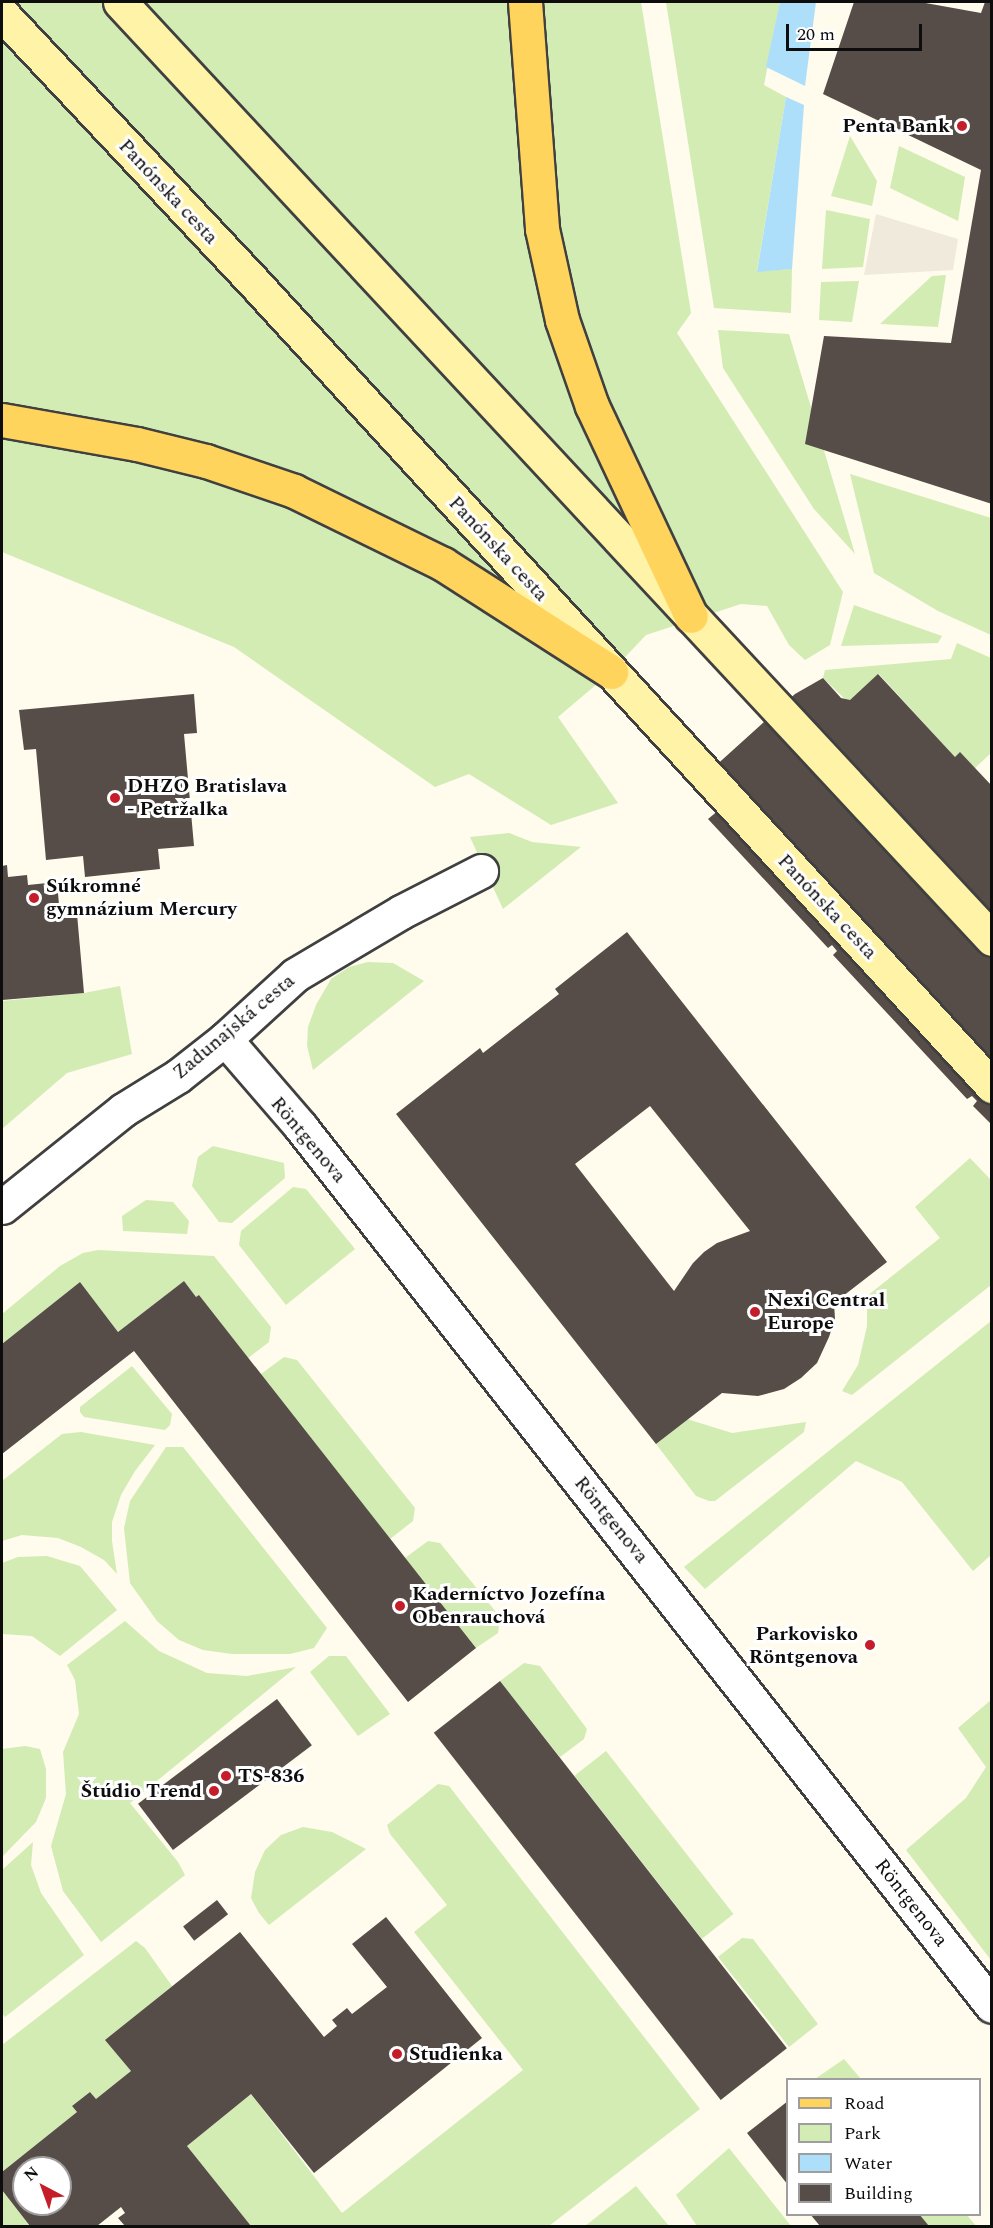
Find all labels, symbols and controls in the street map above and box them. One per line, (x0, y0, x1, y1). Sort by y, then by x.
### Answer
scale bar (789, 12, 926, 50)
text: 20 m (797, 21, 835, 48)
place label: Penta Bank (842, 114, 950, 138)
marker: Penta Bank (955, 119, 969, 133)
street label: Panónska cesta (113, 134, 223, 250)
street label: Panónska cesta (443, 491, 553, 607)
place label: DHZO Bratislava - Petržalka (127, 774, 287, 821)
marker: DHZO Bratislava - Petržalka (108, 791, 122, 805)
street label: Panónska cesta (772, 849, 882, 965)
place label: Súkromné gymnázium Mercury (46, 874, 237, 921)
marker: Súkromné gymnázium Mercury (27, 891, 41, 905)
street label: Zadunajská cesta (168, 969, 300, 1085)
street label: Röntgenova (265, 1092, 351, 1188)
place label: Nexi Central Europe (767, 1288, 885, 1335)
marker: Nexi Central Europe (748, 1305, 762, 1319)
street label: Röntgenova (569, 1472, 653, 1568)
place label: Kaderníctvo Jozefína Obenrauchová (412, 1582, 605, 1629)
marker: Kaderníctvo Jozefína Obenrauchová (393, 1599, 407, 1613)
place label: Parkovisko Röntgenova (749, 1622, 858, 1669)
marker: Parkovisko Röntgenova (863, 1638, 877, 1652)
place label: TS-836 (238, 1764, 304, 1788)
marker: TS-836 (219, 1769, 233, 1783)
place label: Štúdio Trend (81, 1779, 202, 1803)
marker: Štúdio Trend (207, 1784, 221, 1798)
street label: Röntgenova (869, 1854, 953, 1952)
place label: Studienka (409, 2042, 503, 2066)
marker: Studienka (390, 2047, 404, 2061)
legend (786, 2078, 981, 2216)
text: Road (844, 2090, 885, 2117)
text: Park (844, 2120, 881, 2147)
text: Water (844, 2150, 892, 2177)
north arrow (12, 2156, 72, 2216)
text: N (19, 2161, 44, 2187)
text: Building (844, 2180, 913, 2207)

